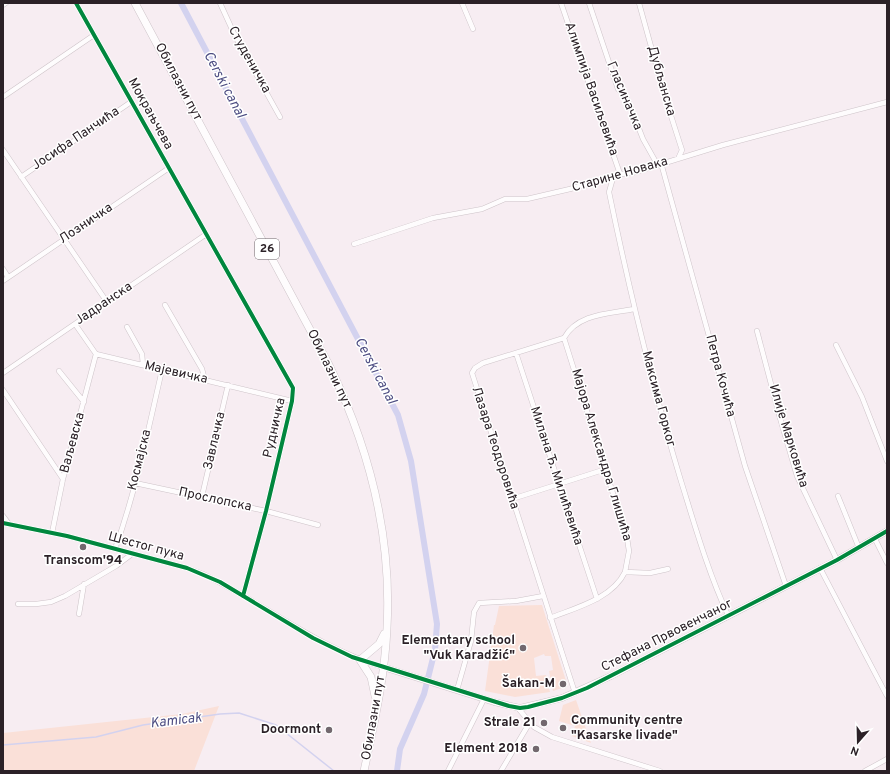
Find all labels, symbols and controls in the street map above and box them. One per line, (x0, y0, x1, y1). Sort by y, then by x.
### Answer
street label: Алимпија Васиљевића (561, 20, 621, 158)
street label: Студеничка (224, 24, 274, 96)
street label: Обилазни пут (151, 40, 205, 124)
street label: Дубљанска (643, 44, 679, 118)
water label: Cerski canal (199, 49, 249, 123)
street label: Гласиначка (602, 59, 646, 133)
street label: Мокрањчева (124, 75, 176, 153)
street label: Јосифа Панчића (29, 104, 123, 174)
street label: Старине Новака (570, 154, 670, 196)
street label: Лозничка (56, 200, 116, 248)
road number: 26 (255, 239, 279, 259)
street label: Јадранска (72, 279, 136, 329)
street label: Обилазни пут (303, 327, 355, 411)
street label: Петра Кочића (701, 333, 739, 419)
water label: Cerski canal (350, 335, 400, 409)
street label: Максима Горког (638, 349, 679, 449)
street label: Мајевичка (143, 358, 209, 388)
street label: Мајора Александра Глишића (567, 367, 635, 543)
street label: Илије Марковића (765, 382, 811, 490)
street label: Лазара Теодоровића (468, 385, 522, 511)
street label: Рудничка (260, 396, 290, 460)
street label: Милана Ђ. Милићевића (526, 405, 586, 547)
street label: Завлачка (201, 410, 229, 472)
street label: Ваљевска (57, 411, 89, 475)
street label: Космајска (125, 428, 155, 492)
street label: Прослопска (177, 484, 253, 516)
street label: Шестог пука (106, 529, 186, 565)
marker: Transcom'94 (78, 542, 88, 552)
place label: Transcom'94 (44, 553, 122, 569)
street label: Стефана Првовенчаног (599, 596, 736, 676)
place label: Elementary school "Vuk Karadžić" (401, 633, 515, 664)
marker: Elementary school "Vuk Karadžić" (518, 643, 528, 653)
street label: Обилазни пут (359, 674, 389, 762)
place label: Šakan-M (502, 674, 555, 692)
marker: Šakan-M (558, 679, 568, 689)
water label: Kamicak (149, 709, 204, 733)
place label: Community centre "Kasarske livade" (571, 713, 683, 744)
place label: Strale 21 (484, 715, 536, 731)
marker: Strale 21 (539, 718, 549, 728)
place label: Doormont (261, 722, 321, 738)
north arrow (838, 722, 878, 762)
marker: Community centre "Kasarske livade" (558, 723, 568, 733)
marker: Doormont (324, 725, 334, 735)
place label: Element 2018 (444, 741, 528, 757)
text: N (849, 743, 861, 758)
marker: Element 2018 (531, 744, 541, 754)

